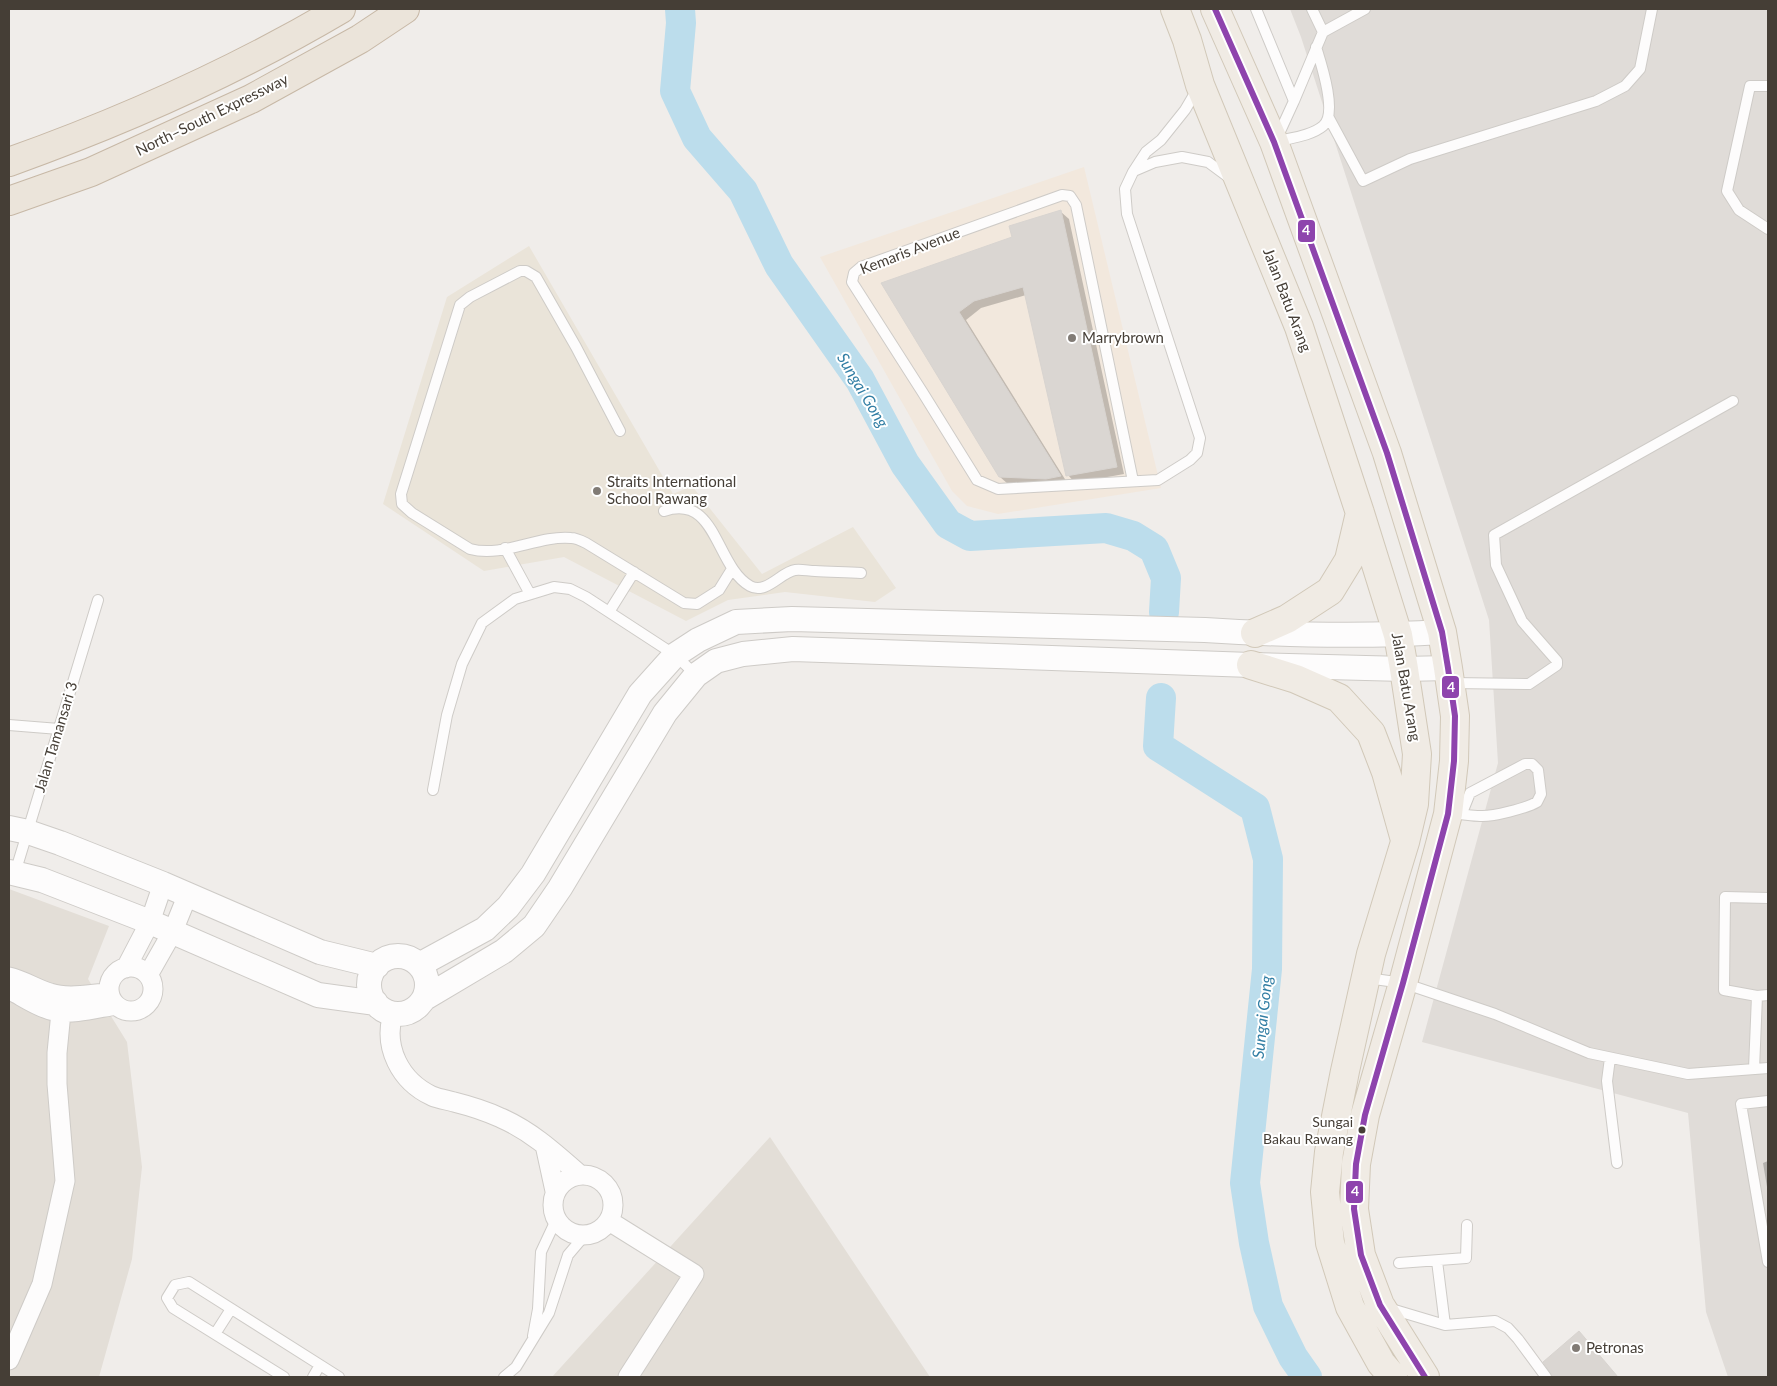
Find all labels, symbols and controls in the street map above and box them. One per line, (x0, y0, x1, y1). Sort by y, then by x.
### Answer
street label: North–South Expressway (132, 69, 291, 159)
line badge: 4 (1297, 219, 1316, 243)
text: 4 (1302, 221, 1310, 238)
street label: Kemaris Avenue (857, 223, 962, 277)
street label: Jalan Batu Arang (1260, 245, 1316, 354)
place label: Marrybrown (1082, 328, 1164, 346)
marker: Marrybrown (1066, 332, 1078, 344)
water label: Sungai Gong (834, 349, 893, 431)
place label: Straits International School Rawang (607, 472, 736, 507)
marker: Straits International School Rawang (591, 485, 603, 497)
street label: Jalan Batu Arang (1389, 631, 1425, 743)
line badge: 4 (1441, 675, 1460, 699)
text: 4 (1447, 678, 1455, 695)
street label: Jalan Tamansari 3 (30, 679, 80, 794)
water label: Sungai Gong (1248, 974, 1275, 1059)
place label: Sungai Bakau Rawang (1263, 1113, 1353, 1147)
marker: Sungai Bakau Rawang (1357, 1125, 1367, 1135)
line badge: 4 (1345, 1180, 1364, 1204)
text: 4 (1351, 1182, 1359, 1199)
place label: Petronas (1586, 1338, 1644, 1356)
marker: Petronas (1570, 1342, 1582, 1354)

